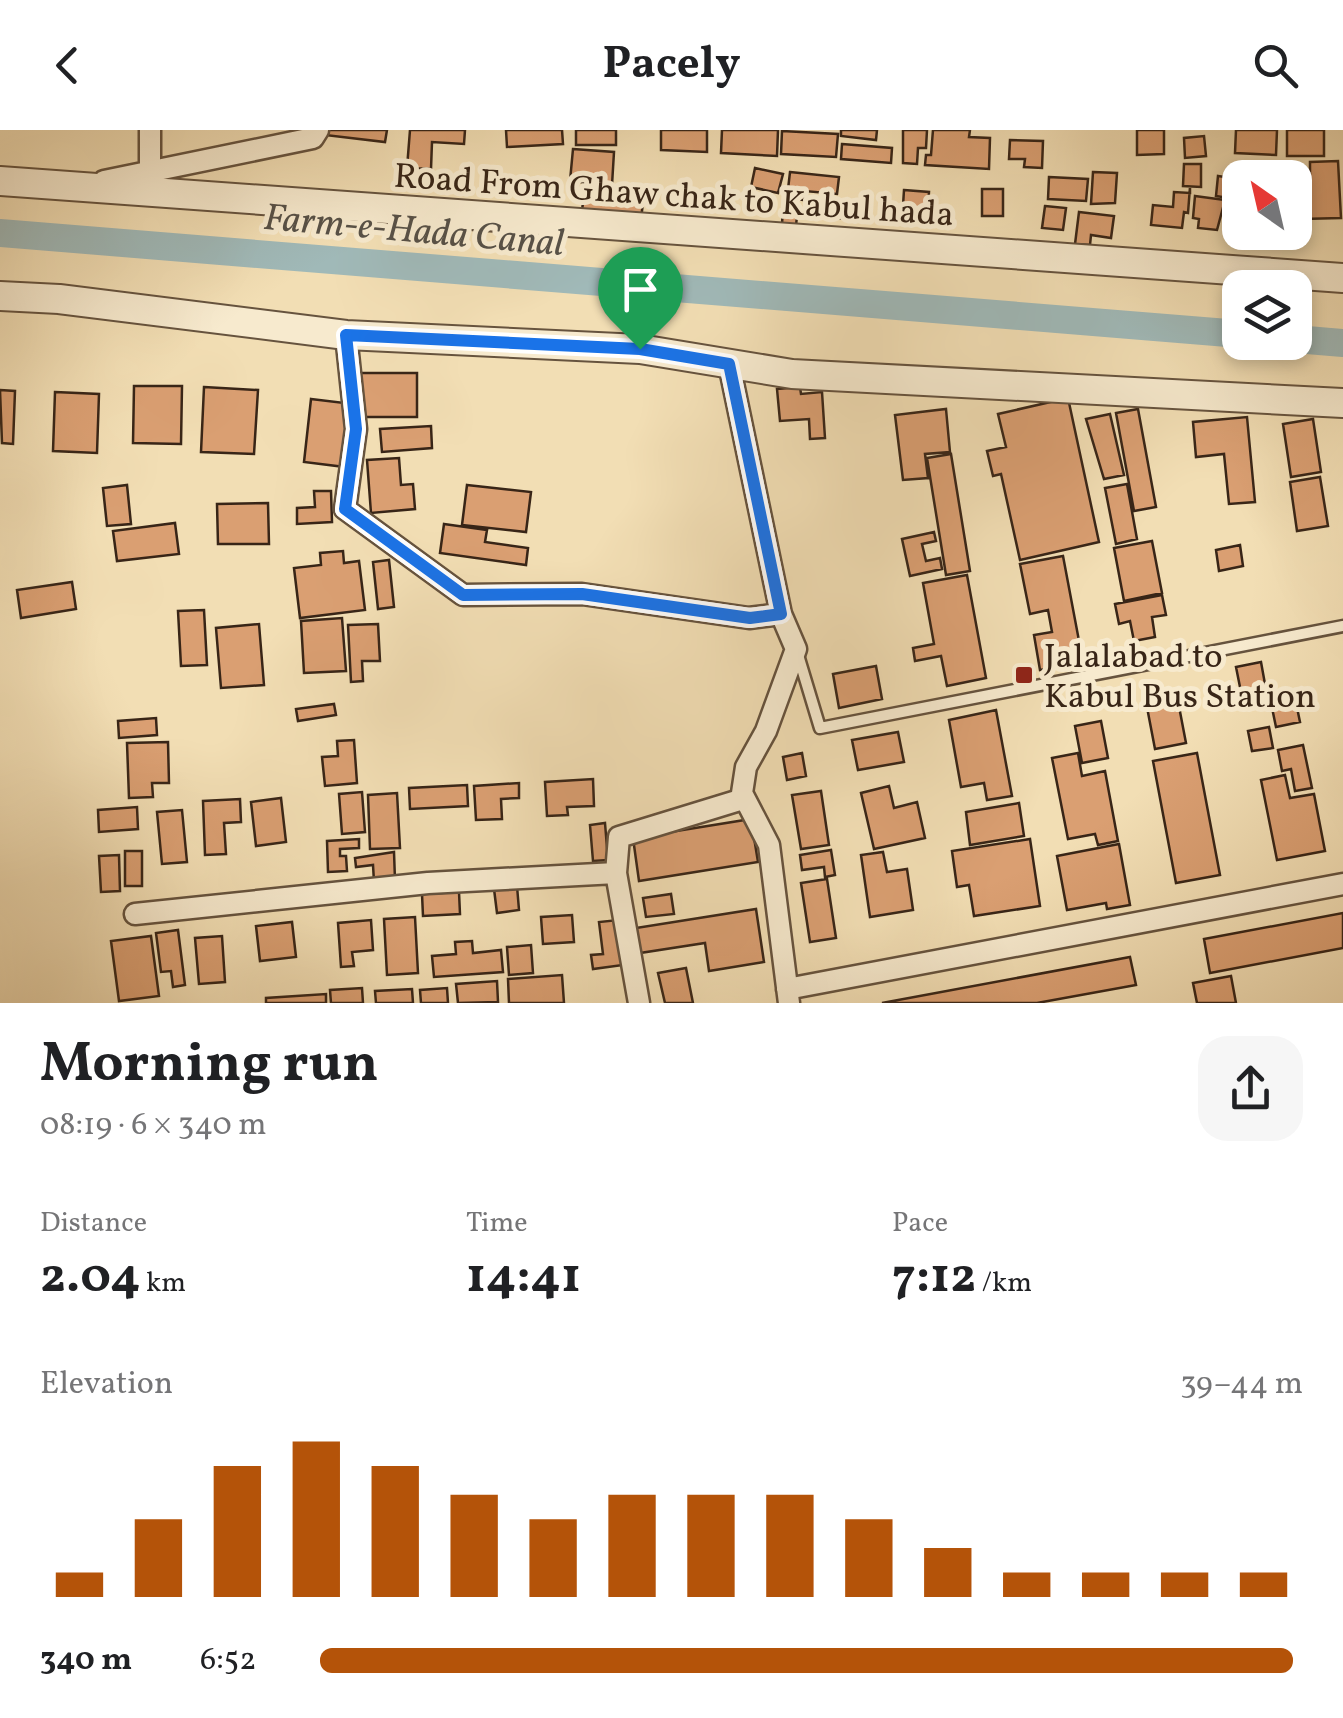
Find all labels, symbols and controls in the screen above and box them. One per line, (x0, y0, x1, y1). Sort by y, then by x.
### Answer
text: Pacely (603, 34, 740, 97)
icon: back (40, 38, 95, 93)
icon: search (1248, 38, 1303, 93)
street label: Road From Ghaw chak to Kabul hada (392, 153, 955, 241)
north arrow (1222, 160, 1312, 250)
map controls (1222, 160, 1312, 360)
water label: Farm-e-Hada Canal (261, 193, 566, 272)
pin (598, 247, 683, 350)
icon: arrive (613, 262, 668, 317)
button: layers (1222, 270, 1312, 360)
place label: Jalalabad to Kabul Bus Station (1044, 634, 1316, 722)
marker: Jalalabad to Kabul Bus Station (1013, 664, 1035, 686)
text: Morning run (40, 1028, 379, 1104)
button: share (1198, 1036, 1303, 1141)
text: 08:19 · 6 × 340 m (40, 1104, 267, 1148)
text: Distance (40, 1204, 147, 1243)
text: Time (466, 1204, 527, 1243)
text: Pace (892, 1204, 948, 1243)
text: 2.04 (40, 1243, 140, 1313)
text: 14:41 (466, 1243, 581, 1313)
text: 7:12 (892, 1243, 976, 1313)
text: km (140, 1264, 186, 1303)
text: /km (976, 1264, 1032, 1303)
text: Elevation (40, 1363, 173, 1407)
text: 39–44 m (1180, 1363, 1303, 1407)
text: 340 m (40, 1639, 132, 1683)
text: 6:52 (200, 1639, 256, 1683)

